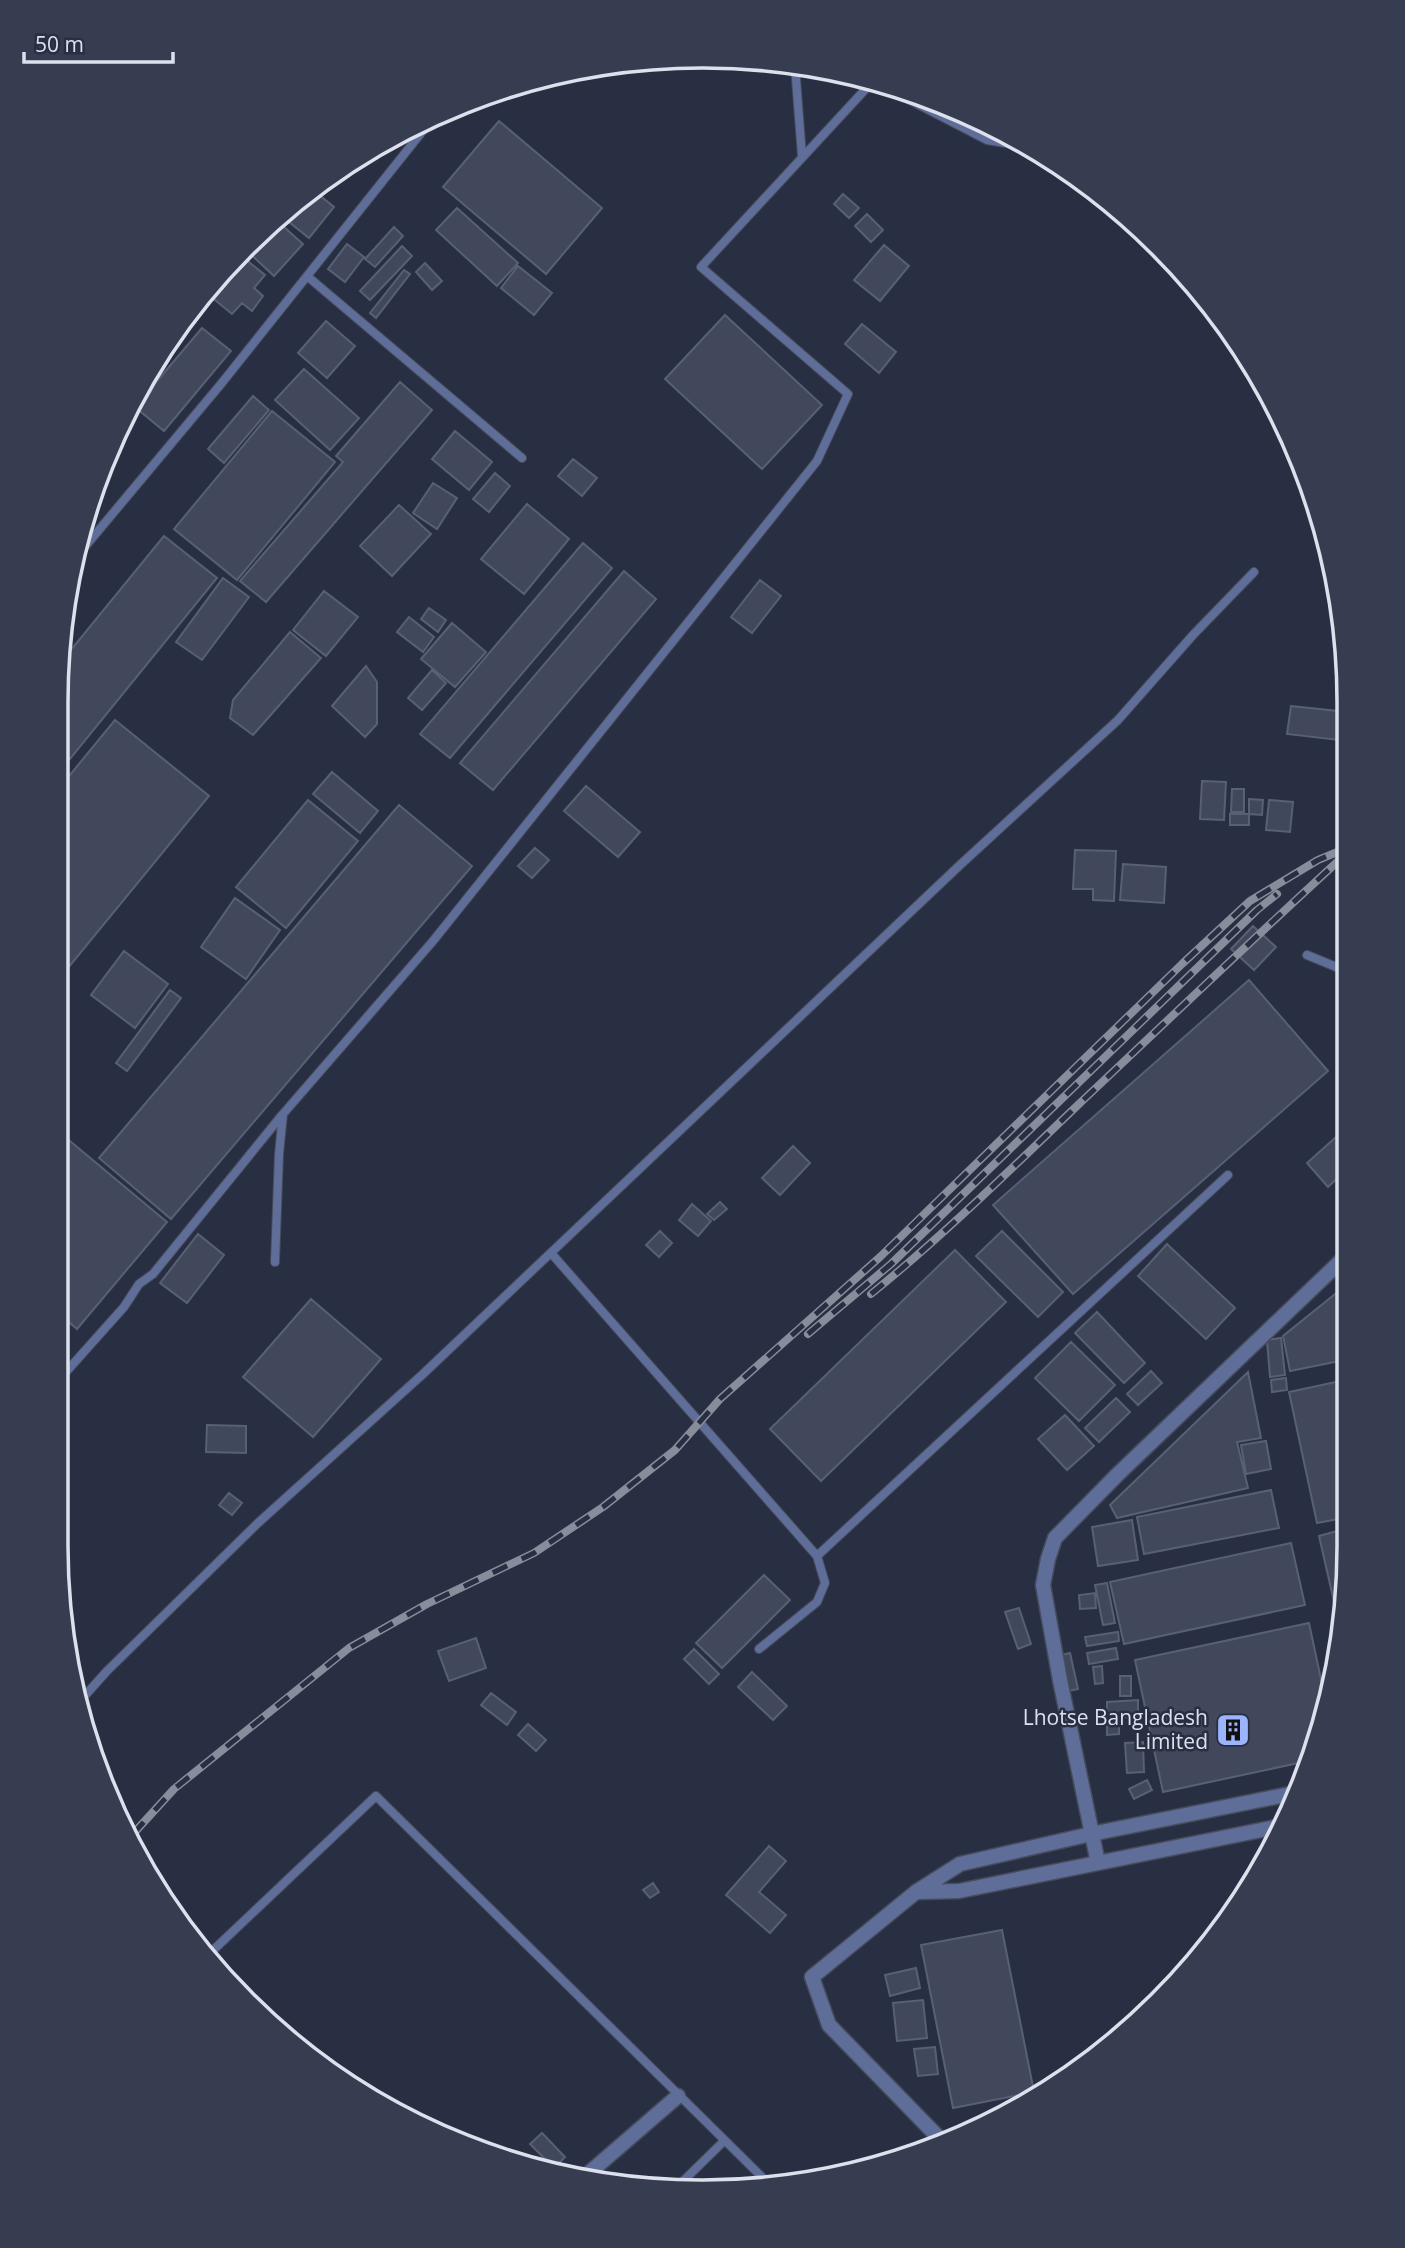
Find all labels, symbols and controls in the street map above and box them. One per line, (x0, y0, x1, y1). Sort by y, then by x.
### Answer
scale bar (24, 21, 173, 65)
text: 50 m (35, 30, 84, 58)
place label: Lhotse Bangladesh Limited (1023, 1703, 1208, 1755)
building icon: Lhotse Bangladesh Limited (1214, 1711, 1252, 1749)

